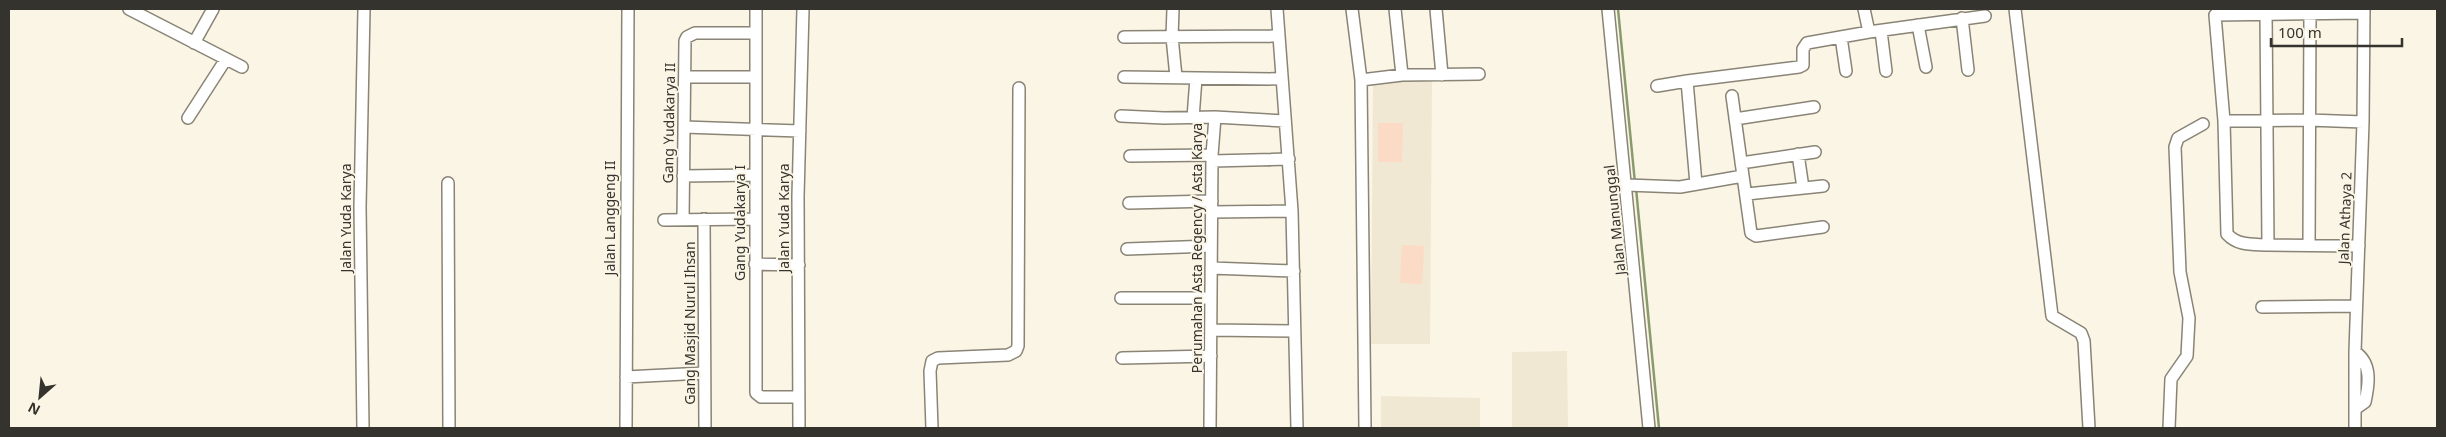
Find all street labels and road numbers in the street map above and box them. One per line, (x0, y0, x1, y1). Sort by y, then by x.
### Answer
street label: Gang Yudakarya II (658, 62, 679, 184)
street label: Perumahan Asta Regency / Asta Karya (1187, 123, 1206, 373)
street label: Jalan Langgeng II (600, 160, 619, 277)
street label: Jalan Yuda Karya (336, 164, 355, 275)
street label: Jalan Yuda Karya (774, 164, 793, 275)
street label: Jalan Manunggal (1599, 164, 1630, 278)
street label: Gang Yudakarya I (730, 165, 749, 281)
street label: Jalan Athaya 2 (2333, 171, 2356, 267)
street label: Gang Masjid Nurul Ihsan (680, 241, 699, 405)

